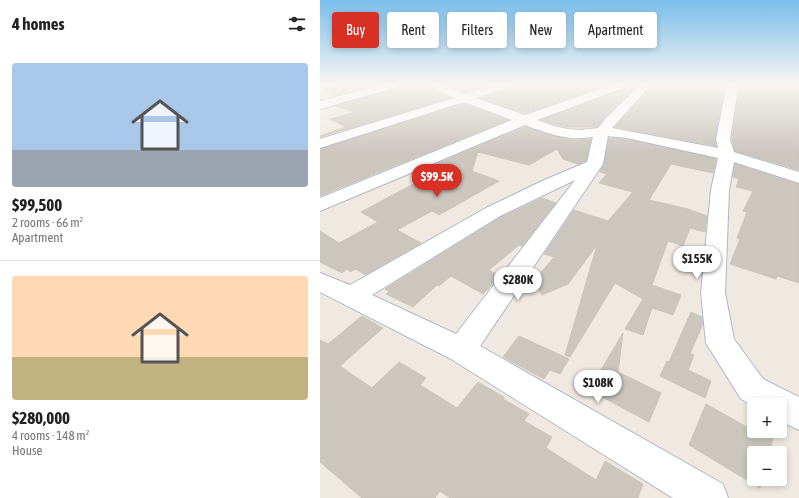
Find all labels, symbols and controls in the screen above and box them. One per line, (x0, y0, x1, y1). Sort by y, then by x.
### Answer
chip: Buy (332, 12, 379, 48)
chip: Rent (387, 12, 439, 48)
chip: Filters (447, 12, 507, 48)
chip: New (515, 12, 566, 48)
chip: Apartment (574, 12, 657, 48)
icon: filters (286, 13, 308, 35)
text: 4 homes (12, 14, 65, 34)
icon: home (124, 89, 196, 161)
pin: $99.5K (404, 164, 470, 198)
text: $99.5K (421, 169, 453, 184)
text: $99,500 (12, 195, 62, 215)
text: 2 rooms · 66 m² (12, 215, 83, 230)
text: Apartment (12, 230, 63, 245)
pin: $155K (669, 246, 725, 280)
text: $155K (682, 251, 712, 266)
pin: $280K (490, 267, 546, 301)
text: $280K (503, 272, 533, 287)
icon: home (124, 302, 196, 374)
pin: $108K (570, 370, 626, 404)
text: $108K (583, 375, 613, 390)
map controls (747, 398, 787, 486)
button: + (747, 398, 787, 438)
text: $280,000 (12, 408, 70, 428)
text: 4 rooms · 148 m² (12, 428, 89, 443)
text: House (12, 443, 42, 458)
button: − (747, 446, 787, 486)

